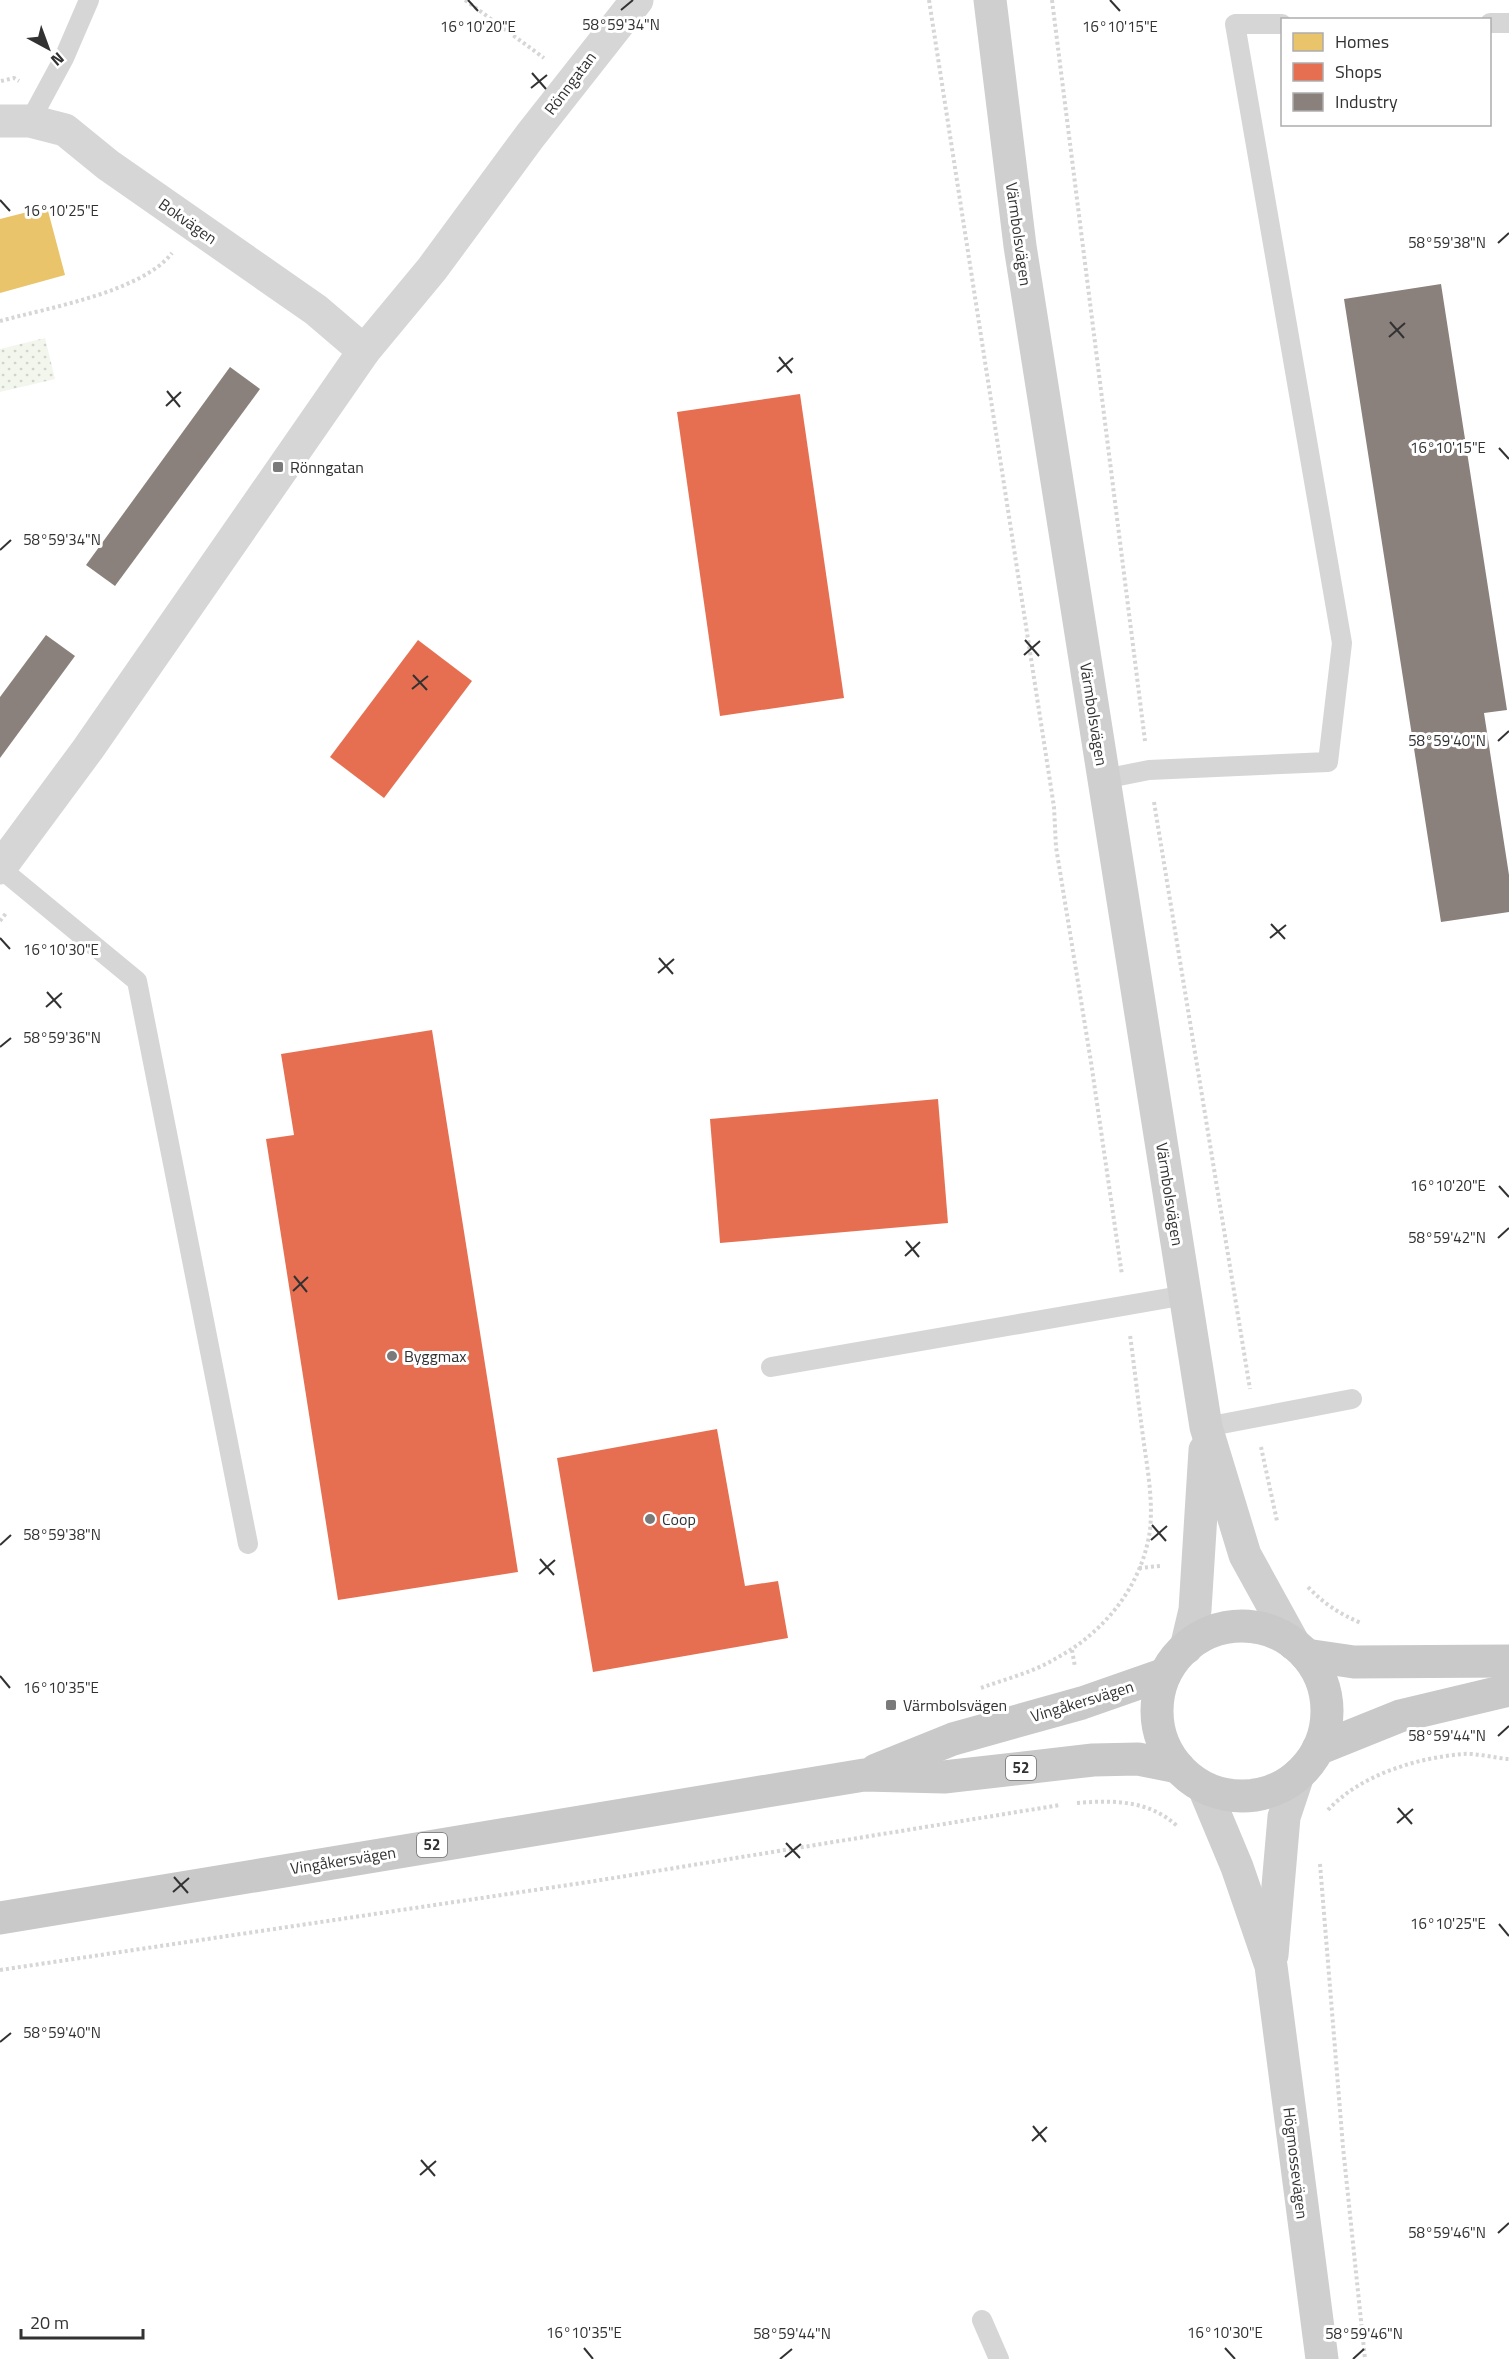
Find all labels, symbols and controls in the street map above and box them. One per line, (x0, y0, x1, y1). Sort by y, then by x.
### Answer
text: 58°59'34"N (582, 13, 660, 36)
text: 16°10'20"E (440, 15, 516, 38)
text: 16°10'15"E (1082, 15, 1158, 38)
north arrow (18, 18, 78, 78)
legend (1281, 18, 1491, 126)
text: Homes (1335, 28, 1389, 55)
street label: Rönngatan (538, 46, 602, 120)
text: N (46, 47, 70, 72)
text: Shops (1335, 58, 1382, 85)
text: Industry (1335, 88, 1398, 115)
street label: Värmbolsvägen (1000, 181, 1038, 287)
street label: Bokvägen (154, 192, 222, 250)
text: 16°10'25"E (23, 199, 99, 222)
text: 58°59'38"N (1408, 231, 1486, 254)
text: 16°10'15"E (1410, 436, 1486, 459)
place label: Rönngatan (290, 455, 364, 479)
marker: Rönngatan (271, 460, 285, 474)
text: 58°59'34"N (23, 528, 101, 551)
street label: Värmbolsvägen (1074, 661, 1114, 767)
text: 58°59'40"N (1408, 729, 1486, 752)
text: 16°10'30"E (23, 938, 99, 961)
text: 58°59'36"N (23, 1026, 101, 1049)
street label: Värmbolsvägen (1150, 1141, 1190, 1247)
text: 16°10'20"E (1410, 1174, 1486, 1197)
text: 58°59'42"N (1408, 1226, 1486, 1249)
place label: Byggmax (404, 1344, 466, 1368)
marker: Byggmax (385, 1349, 399, 1363)
place label: Coop (662, 1507, 696, 1531)
marker: Coop (643, 1512, 657, 1526)
text: 58°59'38"N (23, 1523, 101, 1546)
street label: Vingåkersvägen (1028, 1674, 1136, 1728)
text: 16°10'35"E (23, 1676, 99, 1699)
place label: Värmbolsvägen (903, 1693, 1007, 1717)
marker: Värmbolsvägen (884, 1698, 898, 1712)
text: 58°59'44"N (1408, 1724, 1486, 1747)
road number: 52 (1006, 1756, 1036, 1780)
road number: 52 (417, 1833, 447, 1857)
street label: Vingåkersvägen (289, 1840, 397, 1880)
text: 16°10'25"E (1410, 1912, 1486, 1935)
text: 58°59'40"N (23, 2021, 101, 2044)
street label: Högmossevägen (1277, 2106, 1315, 2220)
text: 58°59'46"N (1408, 2221, 1486, 2244)
scale bar (21, 2302, 142, 2340)
text: 20 m (30, 2309, 69, 2336)
text: 16°10'35"E (546, 2321, 622, 2344)
text: 16°10'30"E (1187, 2321, 1263, 2344)
text: 58°59'44"N (753, 2322, 831, 2345)
text: 58°59'46"N (1325, 2322, 1403, 2345)

